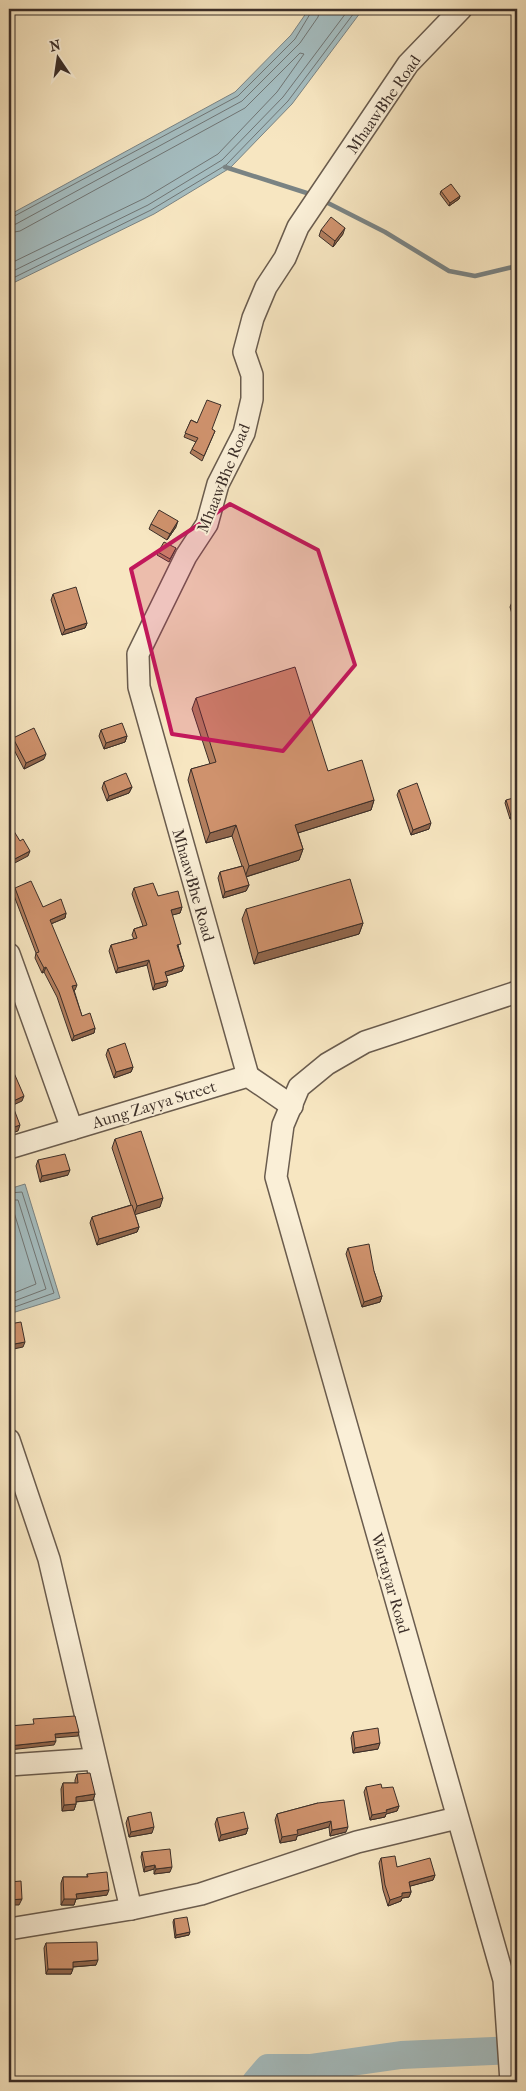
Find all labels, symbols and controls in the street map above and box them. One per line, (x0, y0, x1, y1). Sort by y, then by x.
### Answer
north arrow (32, 32, 82, 82)
text: N (48, 36, 63, 55)
street label: MhaawBhe Road (342, 51, 425, 157)
street label: MhaawBhe Road (193, 421, 254, 536)
street label: MhaawBhe Road (168, 827, 219, 944)
street label: Aung Zayya Street (89, 1077, 219, 1133)
street label: Wartayar Road (367, 1530, 414, 1636)

